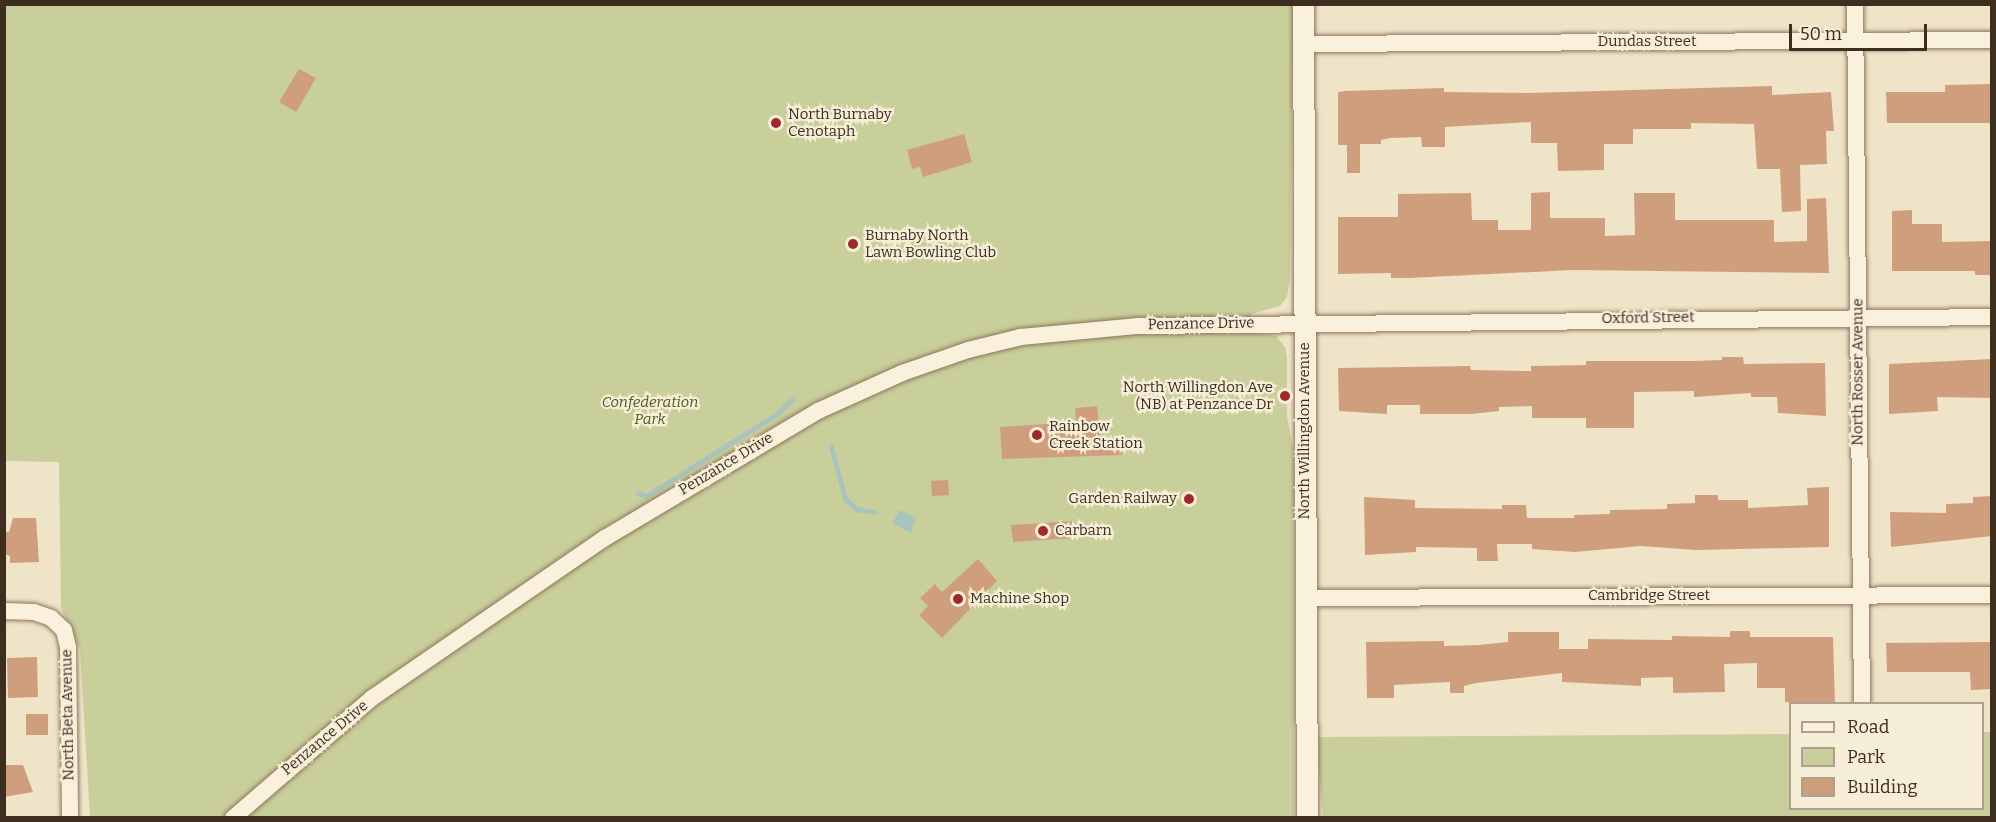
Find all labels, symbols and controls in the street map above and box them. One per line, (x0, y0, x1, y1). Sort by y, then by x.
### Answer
scale bar (1792, 12, 1930, 50)
text: 50 m (1800, 23, 1842, 45)
street label: Dundas Street (1598, 33, 1696, 51)
place label: North Burnaby Cenotaph (788, 105, 892, 140)
marker: North Burnaby Cenotaph (769, 116, 783, 130)
place label: Burnaby North Lawn Bowling Club (865, 226, 996, 261)
marker: Burnaby North Lawn Bowling Club (846, 237, 860, 251)
street label: North Rosser Avenue (1849, 298, 1867, 446)
street label: Oxford Street (1601, 308, 1695, 328)
street label: Penzance Drive (1147, 314, 1255, 334)
street label: North Willingdon Avenue (1296, 342, 1314, 520)
place label: North Willingdon Ave (NB) at Penzance Dr (1123, 378, 1273, 413)
marker: North Willingdon Ave (NB) at Penzance Dr (1278, 389, 1292, 403)
park label: Confederation Park (602, 393, 698, 428)
place label: Rainbow Creek Station (1049, 417, 1143, 452)
marker: Rainbow Creek Station (1030, 428, 1044, 442)
street label: Penzance Drive (676, 429, 776, 499)
place label: Garden Railway (1068, 490, 1177, 508)
marker: Garden Railway (1182, 492, 1196, 506)
place label: Carbarn (1055, 522, 1112, 540)
marker: Carbarn (1036, 524, 1050, 538)
street label: Cambridge Street (1588, 587, 1710, 605)
place label: Machine Shop (970, 590, 1069, 608)
marker: Machine Shop (951, 592, 965, 606)
street label: North Beta Avenue (58, 649, 78, 781)
street label: Penzance Drive (278, 697, 372, 779)
legend (1789, 702, 1984, 810)
text: Road (1847, 716, 1889, 738)
text: Park (1847, 746, 1885, 768)
text: Building (1847, 776, 1918, 798)

